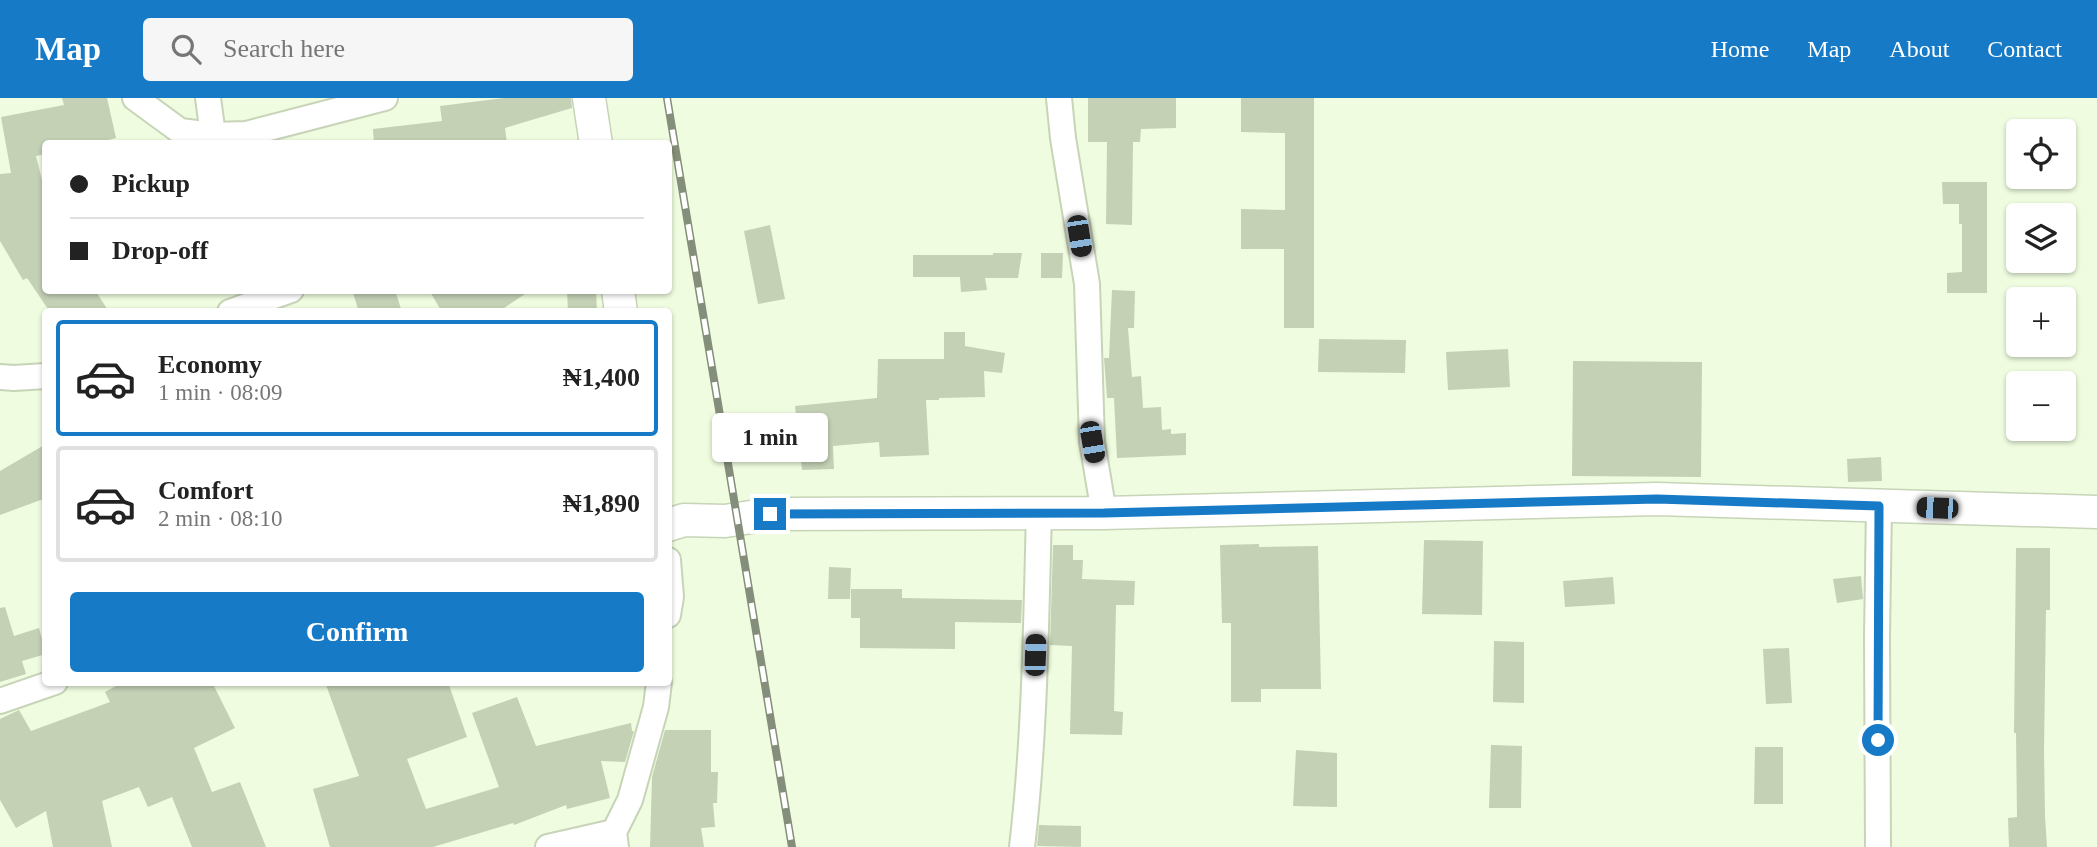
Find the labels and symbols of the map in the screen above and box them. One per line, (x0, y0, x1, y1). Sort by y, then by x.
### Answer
car (1066, 214, 1093, 258)
callout: 1 min (712, 412, 828, 462)
car (1079, 419, 1106, 465)
car (1916, 497, 1959, 519)
route end (754, 498, 786, 530)
car (1024, 634, 1047, 676)
route start (1862, 724, 1894, 756)

